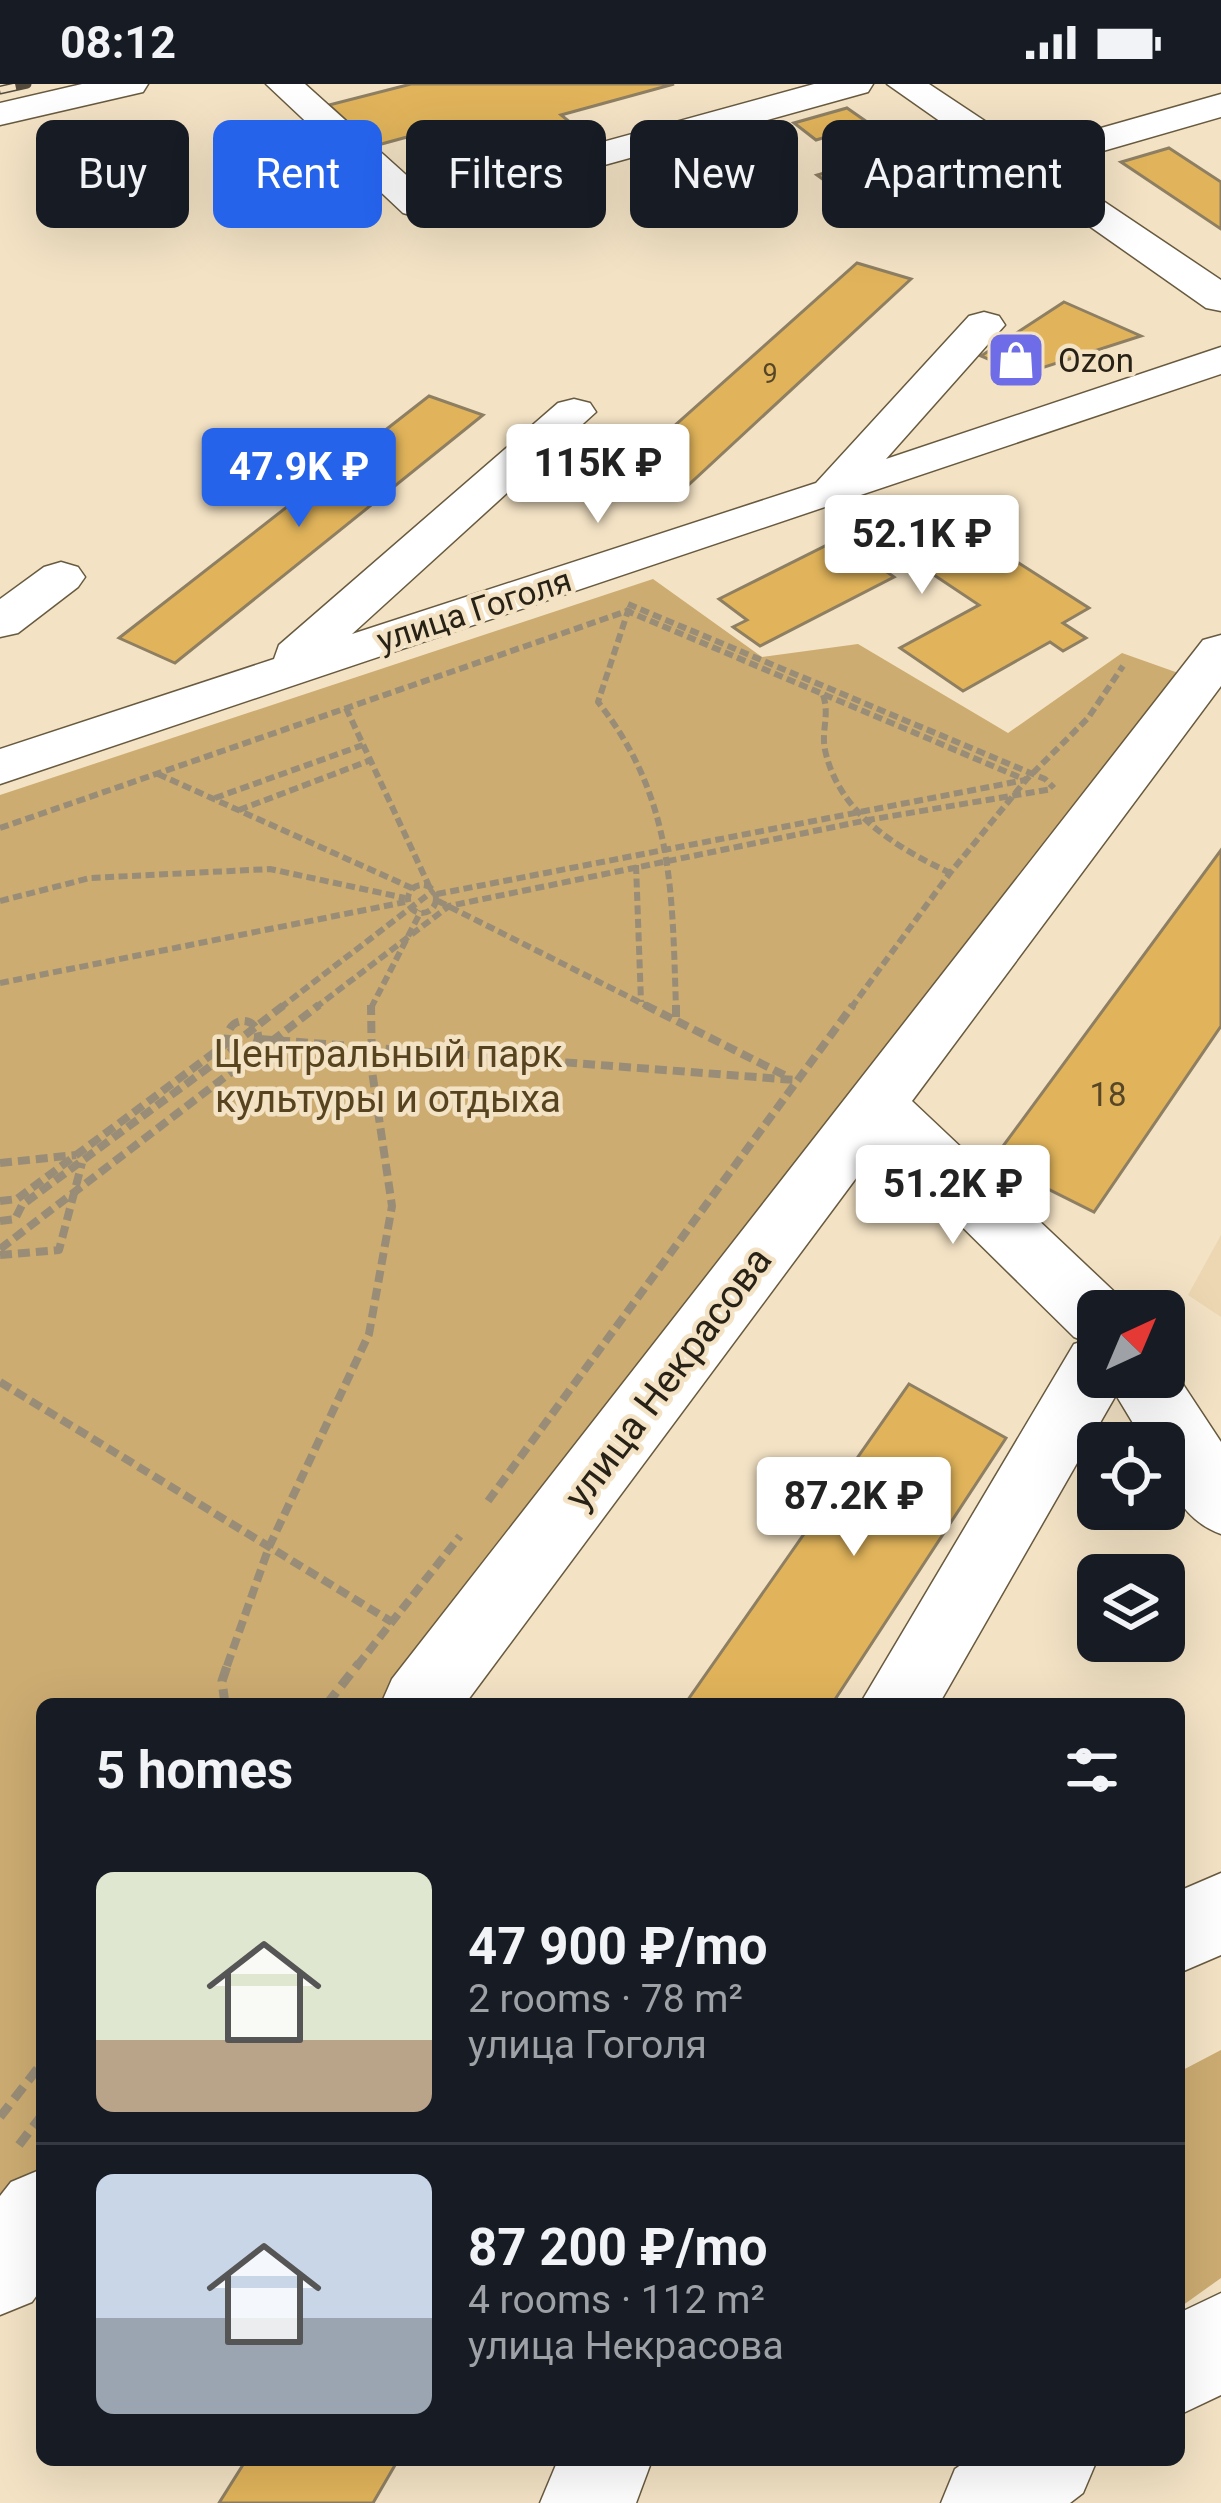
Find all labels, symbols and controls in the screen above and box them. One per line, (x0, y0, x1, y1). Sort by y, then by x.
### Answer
text: 08:12 (60, 16, 176, 69)
chip: Buy (36, 120, 189, 228)
chip: Rent (213, 120, 382, 228)
chip: Filters (406, 120, 606, 228)
chip: New (630, 120, 798, 228)
chip: Apartment (822, 120, 1105, 228)
shop icon: Ozon (985, 329, 1047, 391)
place label: Ozon (1058, 341, 1134, 380)
house number: 9 (762, 358, 778, 390)
pin: 115K ₽ (500, 424, 696, 526)
pin: 47.9K ₽ (188, 428, 410, 530)
text: 115K ₽ (533, 440, 663, 486)
text: 47.9K ₽ (229, 444, 369, 490)
pin: 52.1K ₽ (811, 495, 1033, 597)
text: 52.1K ₽ (852, 511, 992, 557)
street label: улица Гоголя (372, 560, 576, 660)
park label: Центральный парк культуры и отдыха (214, 1031, 562, 1122)
house number: 18 (1089, 1075, 1127, 1114)
pin: 51.2K ₽ (842, 1145, 1064, 1247)
text: 51.2K ₽ (883, 1161, 1023, 1207)
street label: улица Некрасова (555, 1238, 781, 1518)
north arrow (1077, 1290, 1185, 1398)
map controls (1077, 1290, 1185, 1662)
button: locate (1077, 1422, 1185, 1530)
pin: 87.2K ₽ (743, 1457, 965, 1559)
text: 87.2K ₽ (784, 1473, 924, 1519)
button: layers (1077, 1554, 1185, 1662)
icon: filters (1059, 1737, 1125, 1803)
text: 5 homes (96, 1741, 293, 1800)
text: 47 900 ₽/mo (468, 1917, 768, 1976)
icon: home (192, 1920, 336, 2064)
text: 2 rooms · 78 m² (468, 1976, 743, 2022)
text: улица Гоголя (468, 2022, 707, 2068)
text: 87 200 ₽/mo (468, 2218, 768, 2277)
icon: home (192, 2222, 336, 2366)
text: 4 rooms · 112 m² (468, 2277, 765, 2323)
text: улица Некрасова (468, 2323, 784, 2369)

